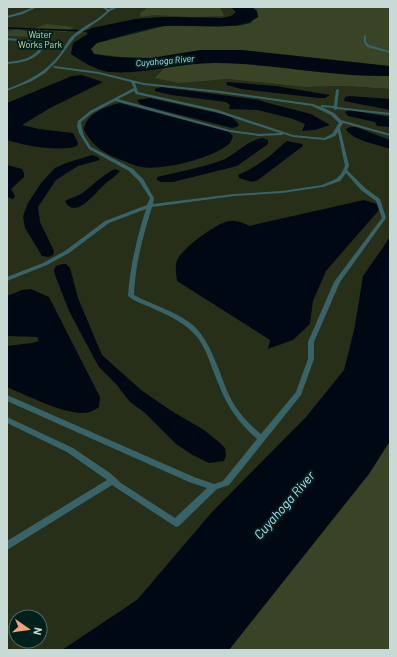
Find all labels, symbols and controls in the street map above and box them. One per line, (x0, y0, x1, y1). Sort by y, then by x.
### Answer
park label: Water Works Park (18, 29, 62, 50)
water label: Cuyahoga River (135, 52, 195, 69)
water label: Cuyahoga River (250, 468, 318, 542)
north arrow (8, 609, 48, 649)
text: N (31, 626, 45, 636)

